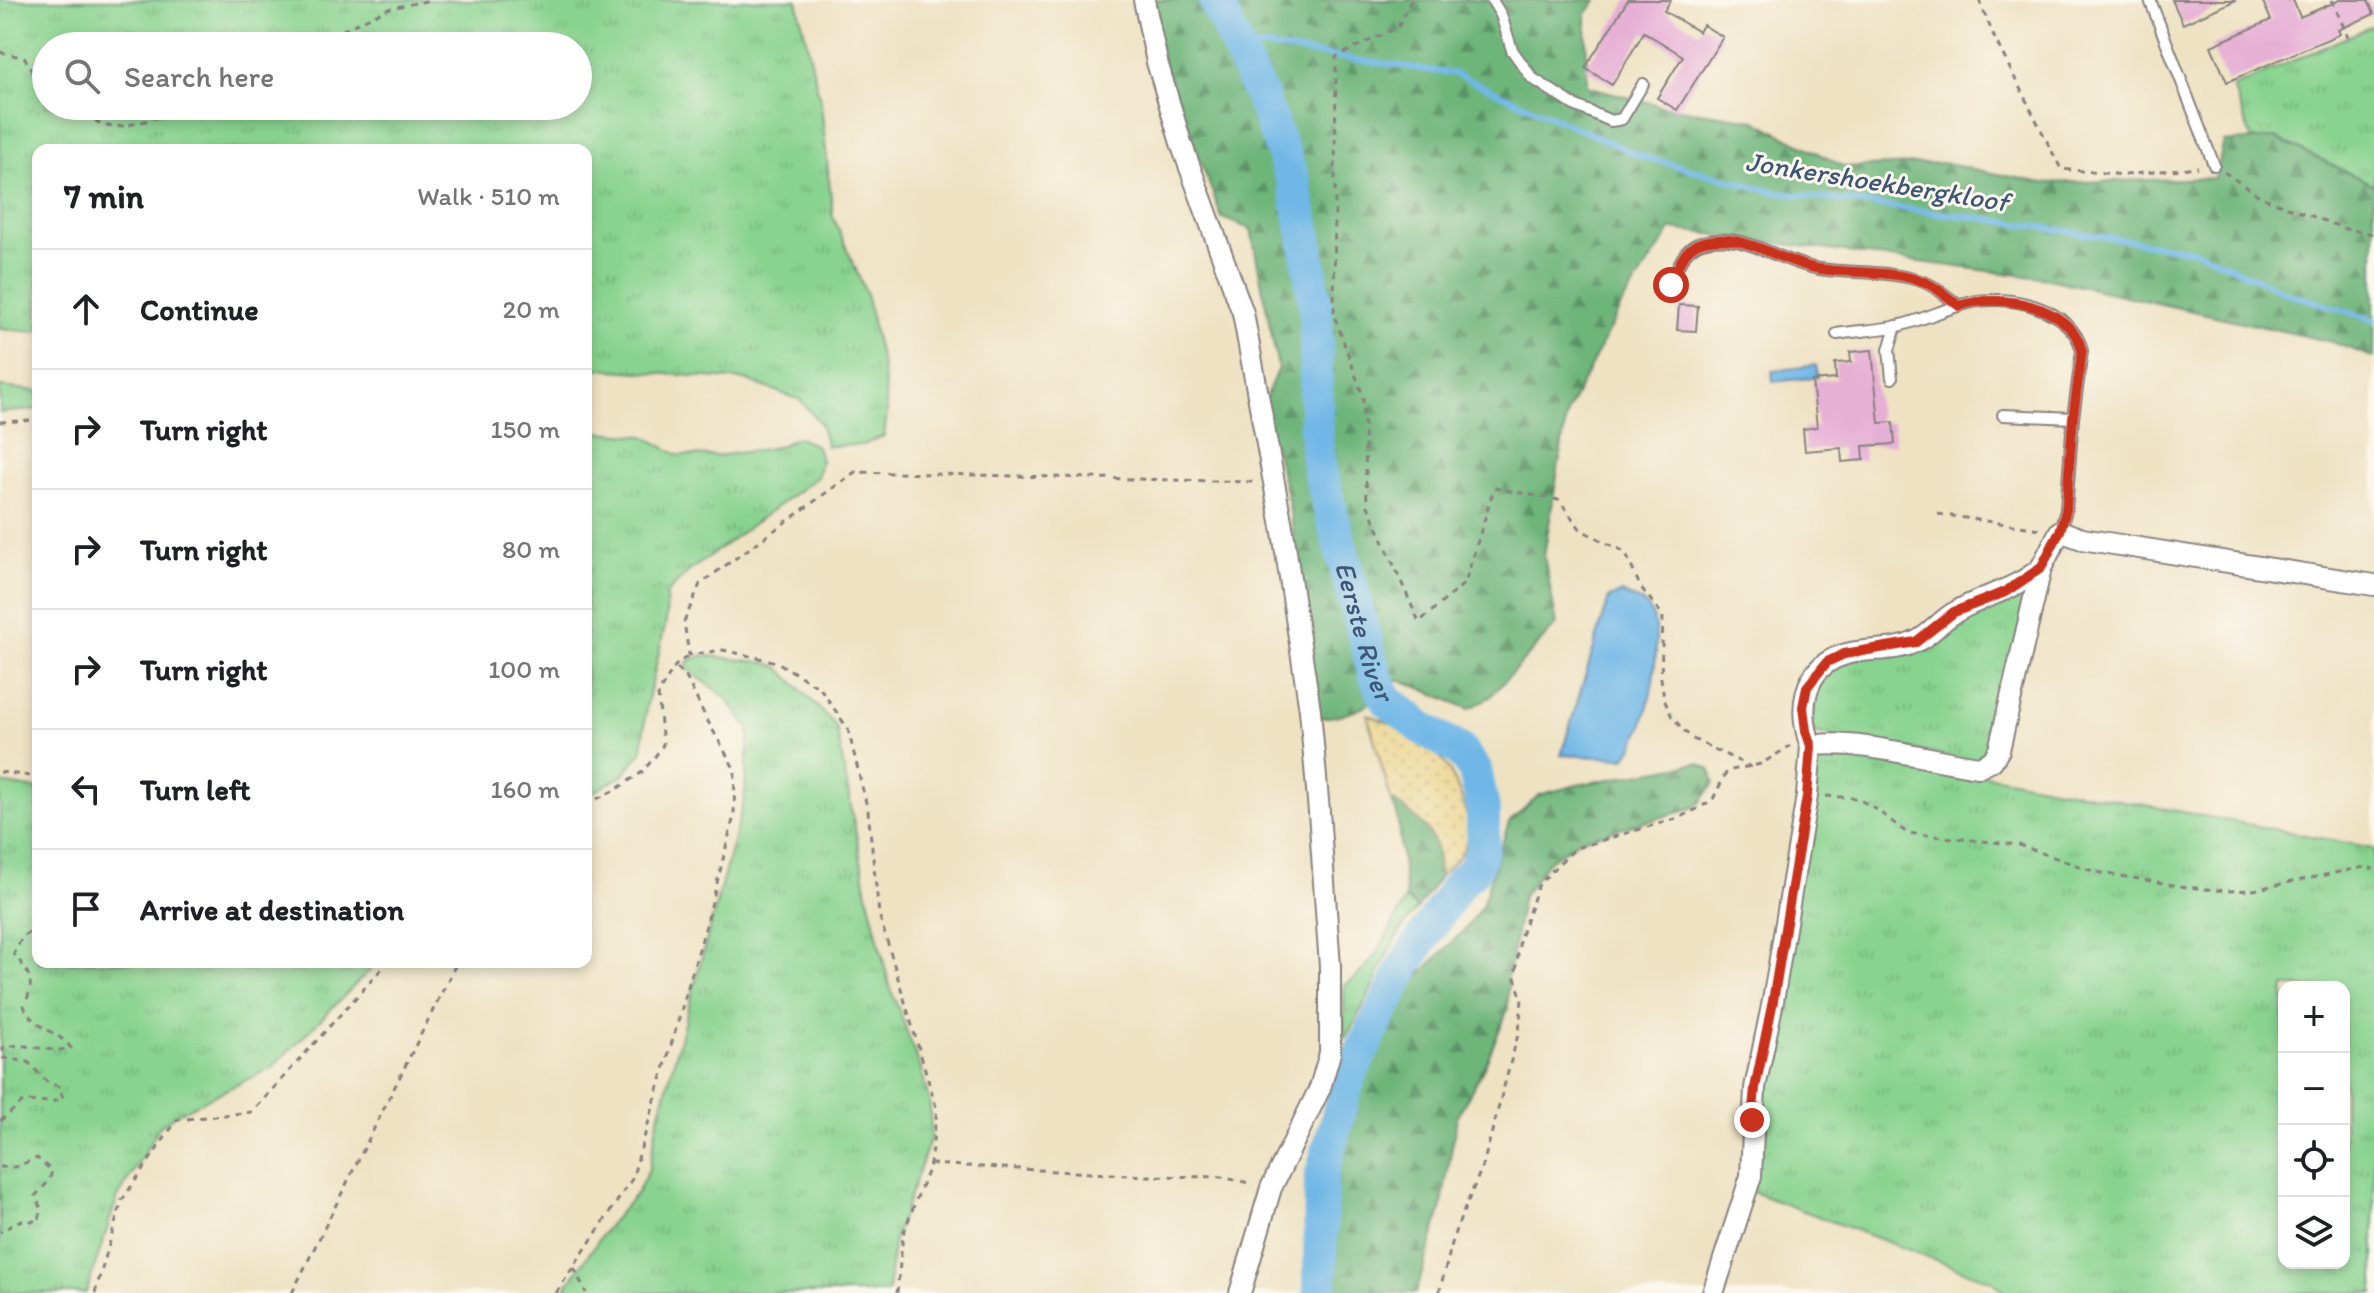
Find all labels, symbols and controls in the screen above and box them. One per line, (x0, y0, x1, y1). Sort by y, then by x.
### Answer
search box (32, 32, 592, 120)
icon: search (60, 54, 104, 98)
text: Search here (124, 58, 274, 95)
water label: Jonkershoekbergkloof (1743, 143, 2015, 219)
text: 7 min (64, 176, 144, 217)
text: Walk · 510 m (417, 180, 560, 212)
route start (1653, 267, 1689, 303)
icon: ahead (64, 287, 108, 331)
text: Continue (140, 291, 259, 328)
text: 20 m (503, 293, 560, 325)
icon: right (64, 407, 108, 451)
text: Turn right (140, 411, 268, 448)
text: 150 m (491, 413, 560, 445)
icon: right (64, 527, 108, 571)
text: Turn right (140, 531, 268, 568)
text: 80 m (502, 533, 560, 565)
water label: Eerste River (1328, 558, 1403, 710)
icon: right (64, 647, 108, 691)
text: Turn right (140, 651, 268, 688)
text: 100 m (488, 653, 560, 685)
icon: left (64, 767, 108, 811)
text: Turn left (140, 771, 251, 808)
text: 160 m (490, 773, 560, 805)
icon: arrive (64, 887, 108, 931)
text: Arrive at destination (140, 891, 404, 928)
map controls (2278, 981, 2350, 1269)
button: + (2278, 981, 2350, 1053)
button: − (2278, 1053, 2350, 1125)
route end (1734, 1102, 1770, 1138)
button: locate (2278, 1125, 2350, 1197)
button: layers (2278, 1197, 2350, 1269)

